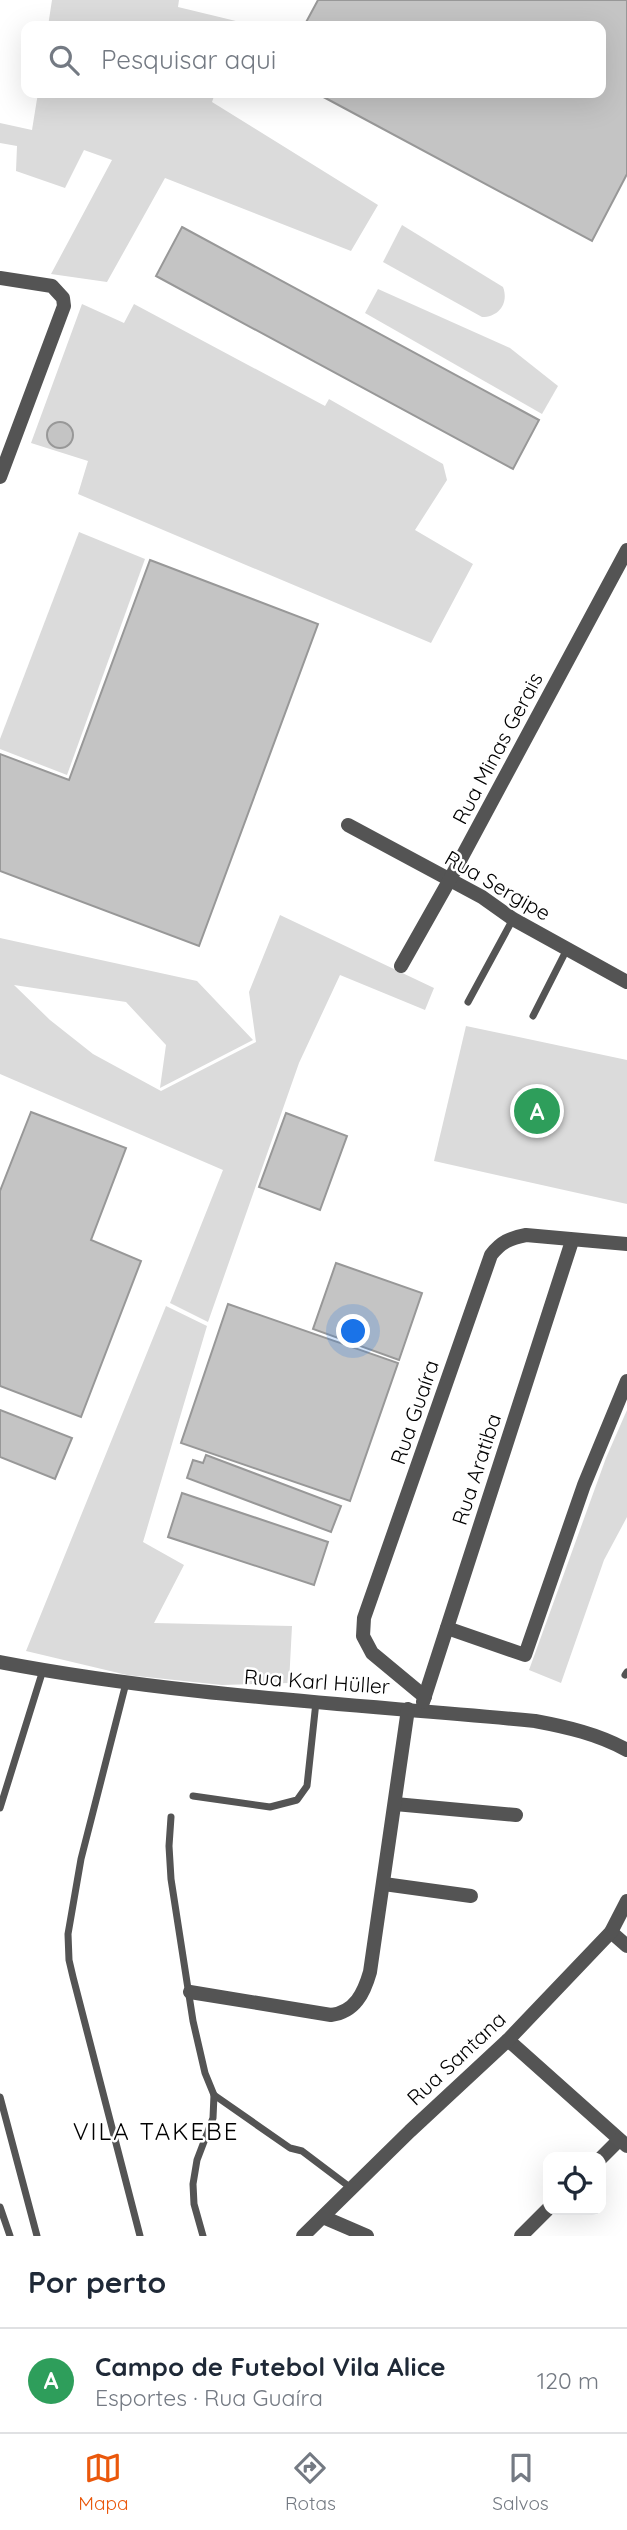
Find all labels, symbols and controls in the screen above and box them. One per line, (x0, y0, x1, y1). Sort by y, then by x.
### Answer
search box (21, 21, 606, 98)
icon: search (45, 41, 83, 79)
text: Pesquisar aqui (101, 43, 276, 76)
street label: Rua Minas Gerais (446, 668, 548, 828)
street label: Rua Sergipe (440, 844, 556, 926)
pin: A (514, 1085, 560, 1137)
your location (336, 1314, 370, 1348)
street label: Rua Guaíra (384, 1356, 444, 1468)
street label: Rua Aratiba (446, 1410, 506, 1528)
street label: Rua Karl Hüller (243, 1663, 391, 1699)
street label: Rua Santana (401, 2006, 511, 2110)
district label: VILA TAKEBE (73, 2116, 239, 2146)
map controls (543, 2152, 606, 2215)
button: locate (543, 2152, 606, 2215)
text: Por perto (28, 2263, 166, 2301)
text: Campo de Futebol Vila Alice (95, 2350, 446, 2383)
text: A (44, 2366, 58, 2395)
text: 120 m (537, 2366, 599, 2395)
text: Esportes · Rua Guaíra (95, 2383, 323, 2412)
tab: Mapa (78, 2449, 128, 2515)
tab: Rotas (285, 2449, 336, 2515)
tab: Salvos (492, 2449, 549, 2515)

